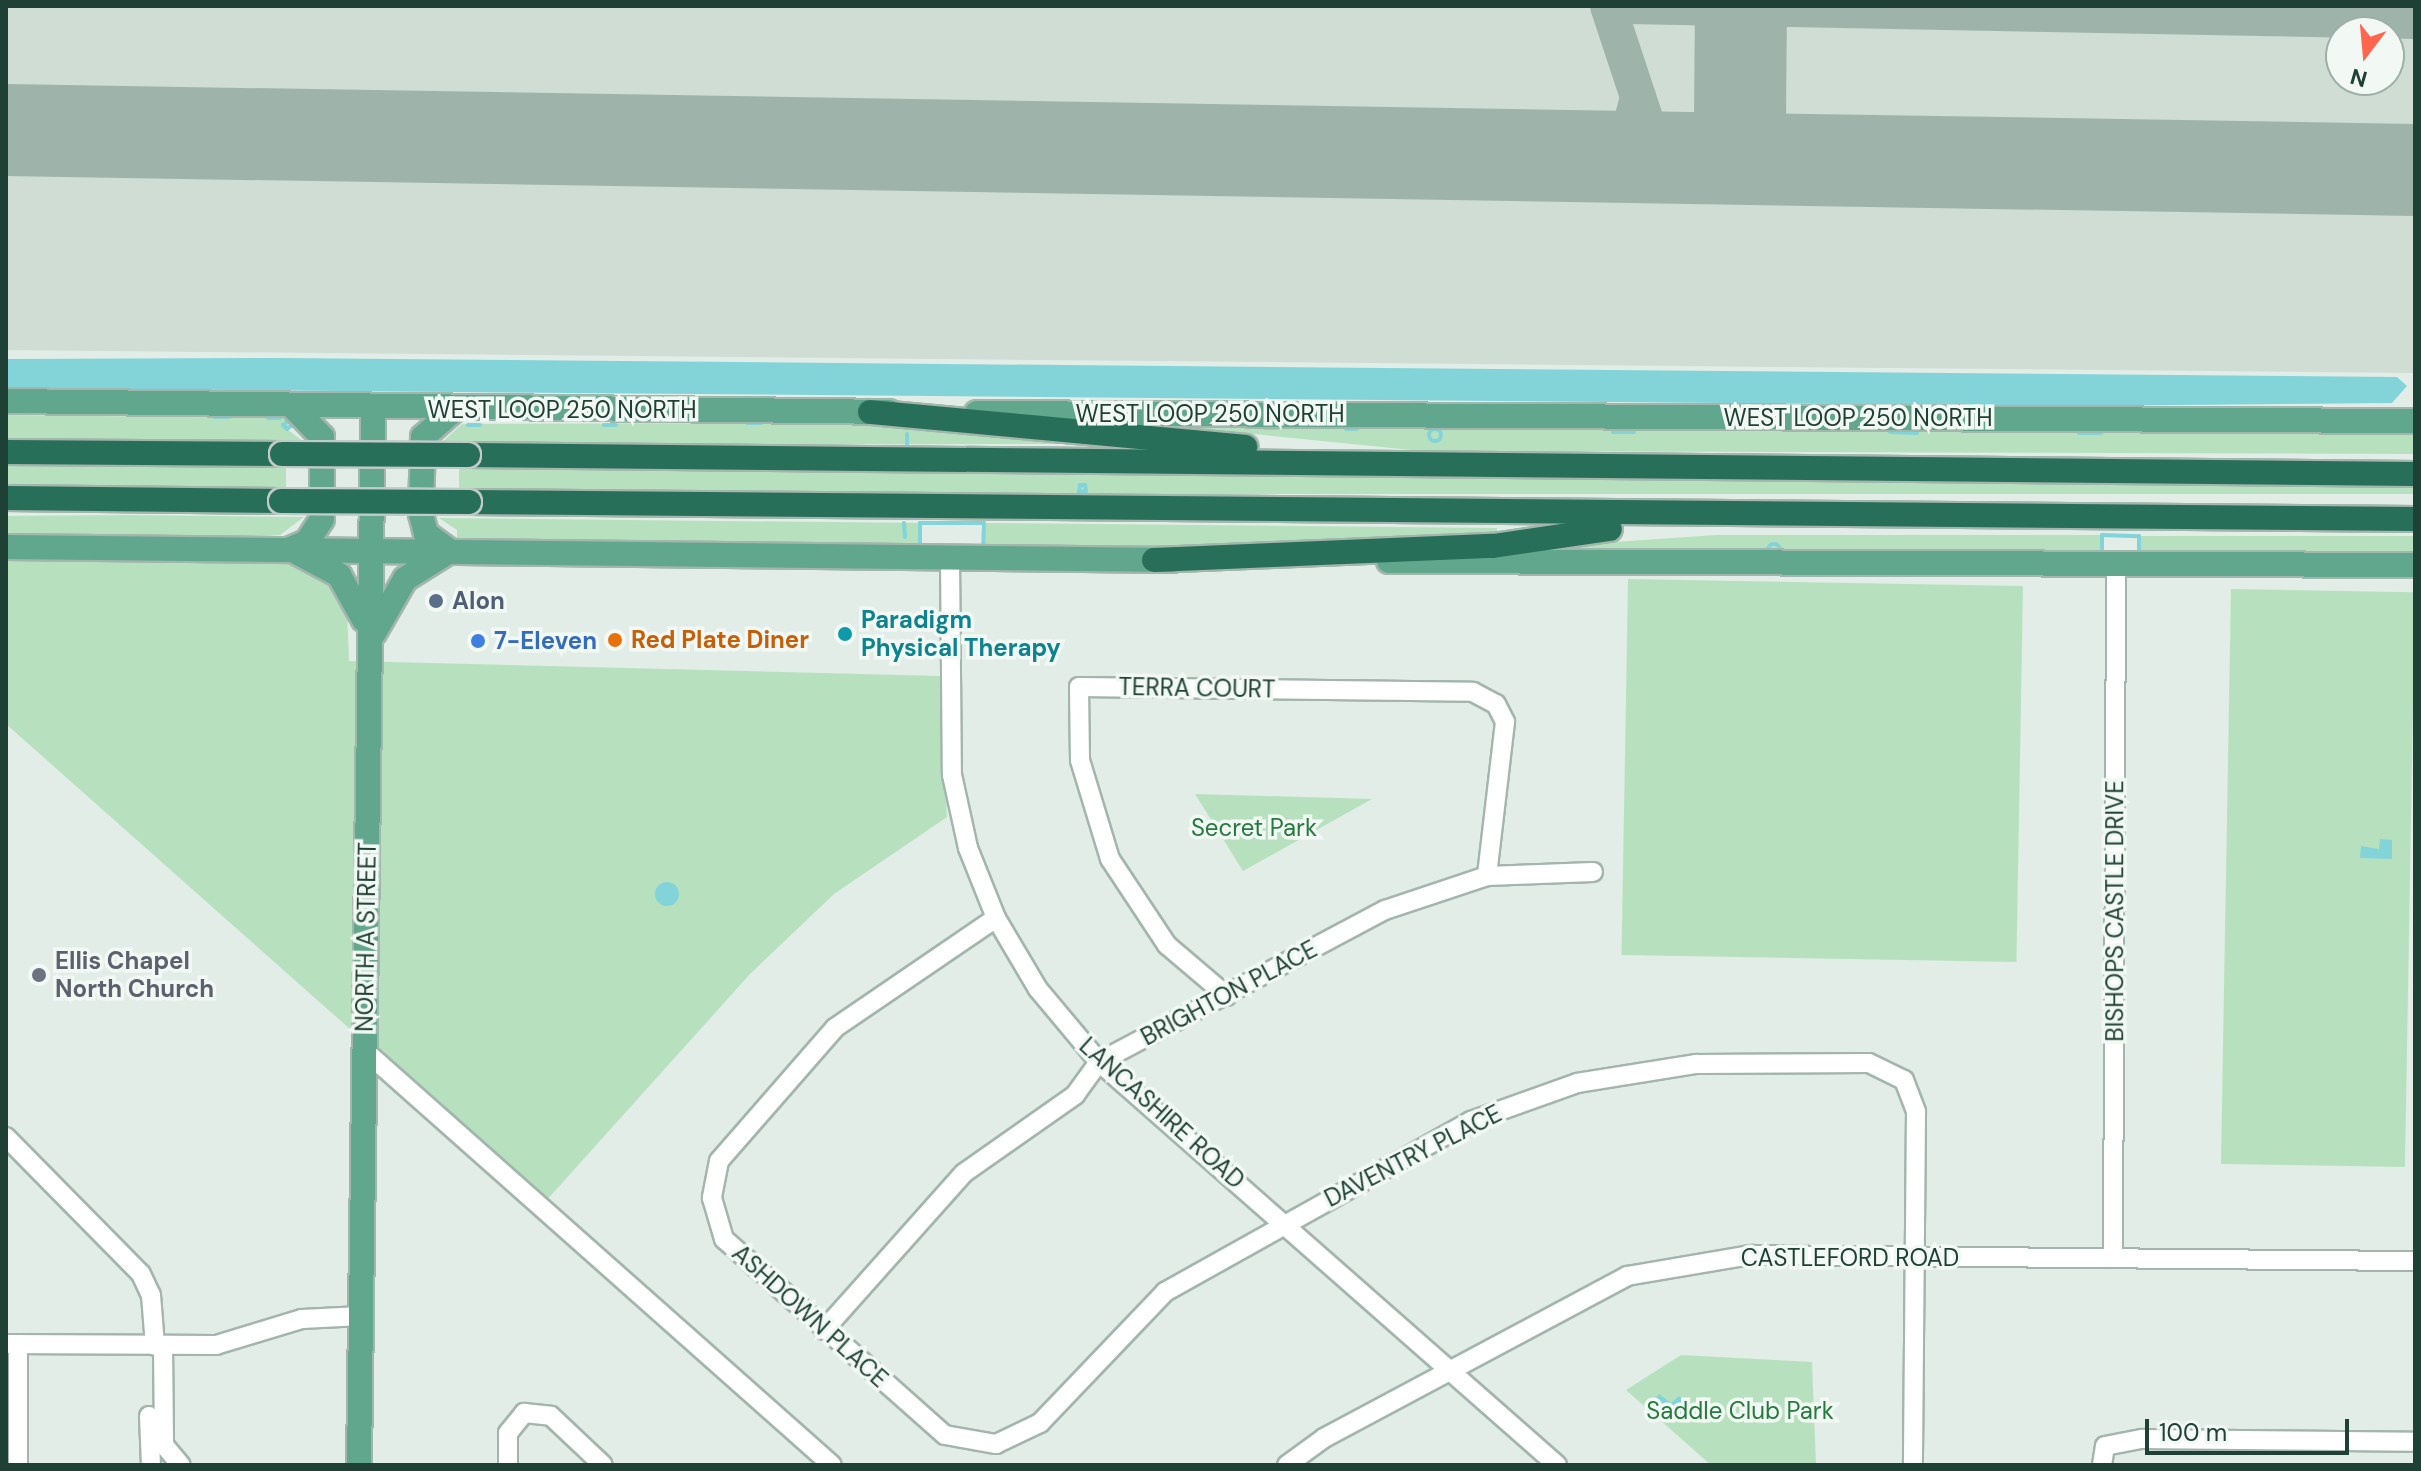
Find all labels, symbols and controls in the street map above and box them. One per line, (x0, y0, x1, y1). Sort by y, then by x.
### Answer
north arrow (2325, 16, 2405, 96)
text: N (2347, 61, 2371, 94)
street label: WEST LOOP 250 NORTH (427, 396, 697, 424)
street label: WEST LOOP 250 NORTH (1075, 400, 1345, 428)
street label: WEST LOOP 250 NORTH (1723, 404, 1993, 432)
place label: Alon (452, 587, 505, 615)
marker: Alon (427, 592, 445, 610)
place label: Paradigm Physical Therapy (861, 606, 1061, 662)
marker: Paradigm Physical Therapy (836, 625, 854, 643)
place label: Red Plate Diner (631, 626, 809, 654)
place label: 7-Eleven (494, 627, 597, 655)
marker: Red Plate Diner (606, 631, 624, 649)
marker: 7-Eleven (469, 632, 487, 650)
street label: TERRA COURT (1118, 672, 1276, 704)
street label: BISHOPS CASTLE DRIVE (2101, 780, 2129, 1042)
park label: Secret Park (1191, 814, 1317, 842)
street label: NORTH A STREET (350, 842, 382, 1032)
street label: BRIGHTON PLACE (1136, 934, 1322, 1052)
place label: Ellis Chapel North Church (55, 947, 214, 1003)
marker: Ellis Chapel North Church (30, 966, 48, 984)
street label: LANCASHIRE ROAD (1074, 1031, 1250, 1195)
street label: DAVENTRY PLACE (1320, 1099, 1506, 1213)
street label: ASHDOWN PLACE (726, 1239, 894, 1393)
street label: CASTLEFORD ROAD (1741, 1244, 1959, 1272)
park label: Saddle Club Park (1646, 1397, 1834, 1425)
scale bar (2149, 1403, 2353, 1453)
text: 100 m (2159, 1417, 2227, 1448)

